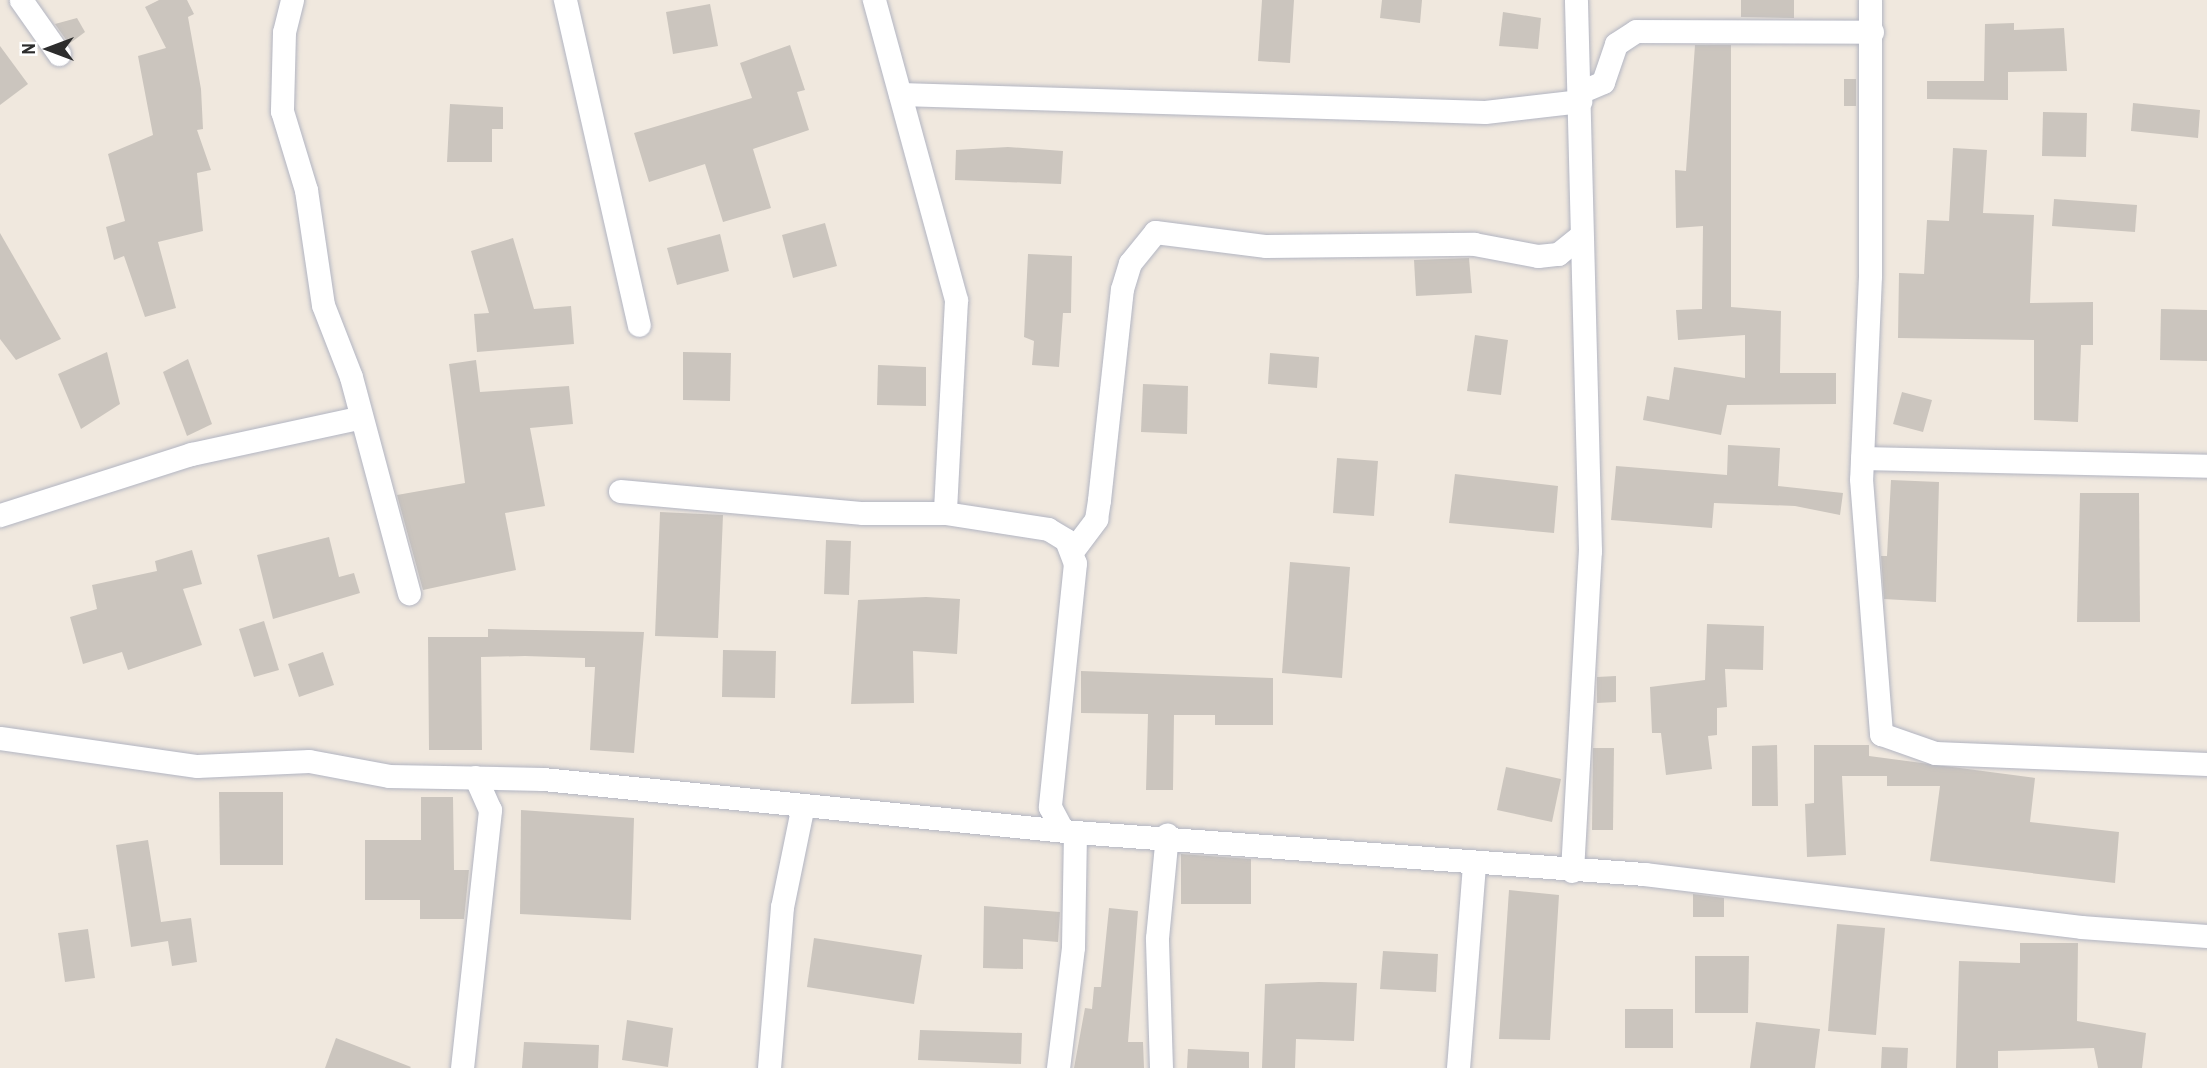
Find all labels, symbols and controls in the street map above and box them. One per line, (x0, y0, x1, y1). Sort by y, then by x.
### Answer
north arrow (14, 14, 84, 84)
text: N (15, 43, 41, 55)

